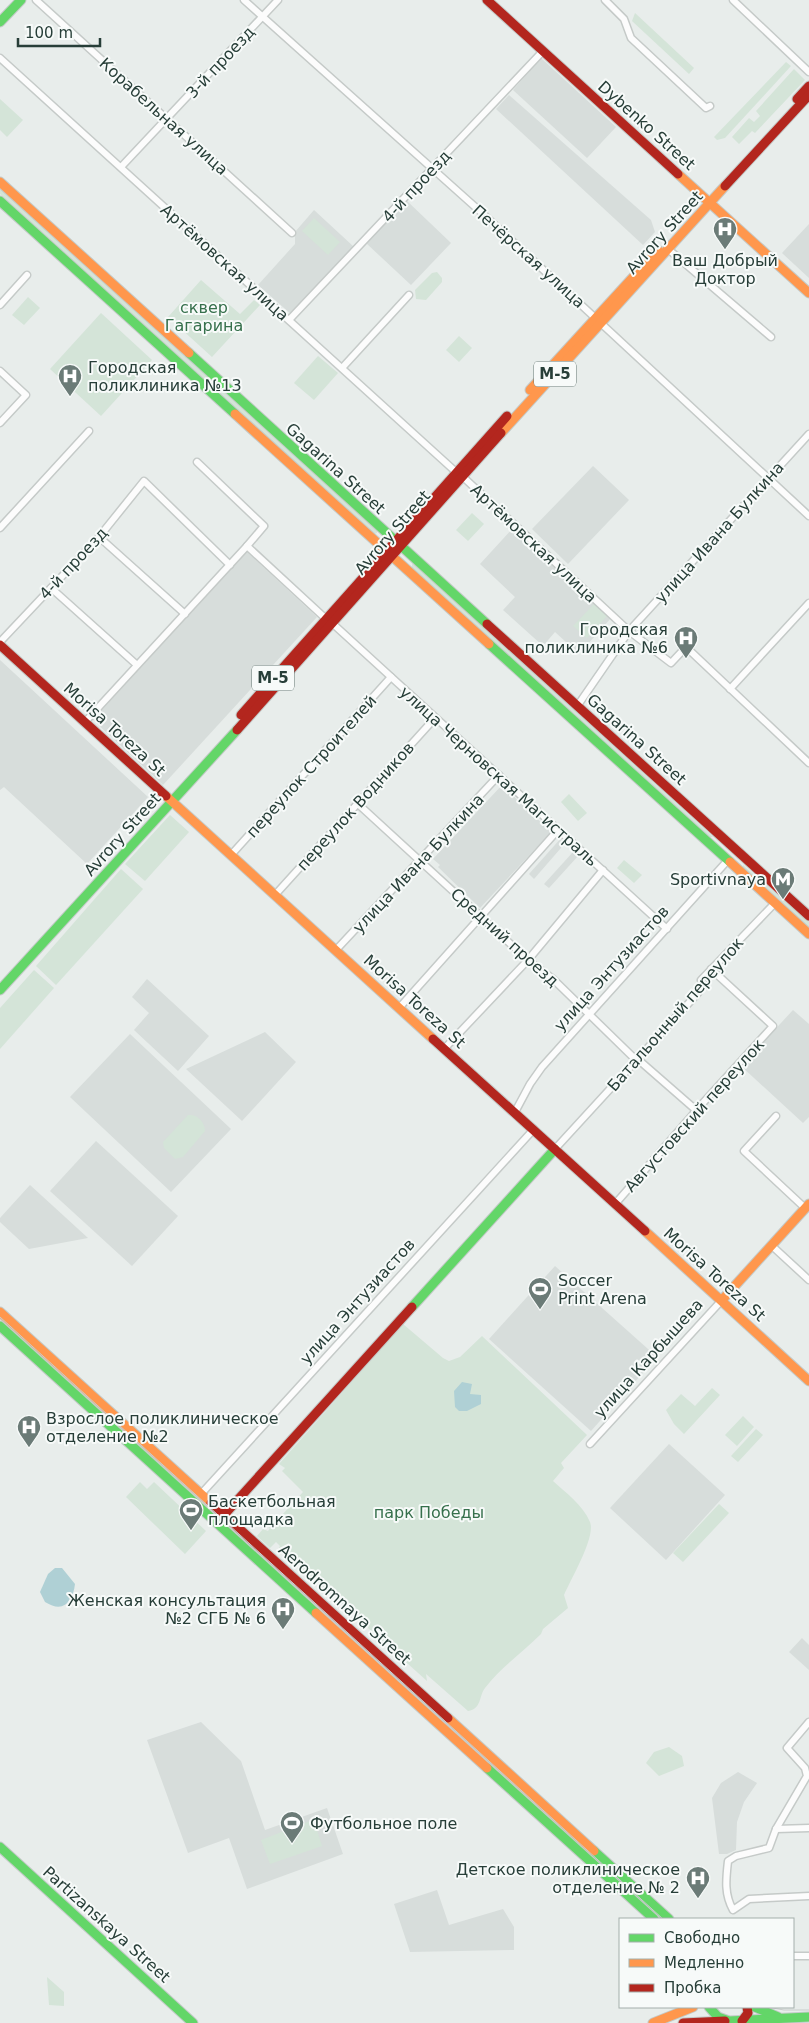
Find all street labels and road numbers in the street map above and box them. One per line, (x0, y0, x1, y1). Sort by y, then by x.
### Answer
street label: 3-й проезд (182, 22, 258, 102)
street label: Корабельная улица (96, 54, 232, 179)
street label: Dybenko Street (594, 77, 699, 174)
street label: 4-й проезд (378, 146, 454, 226)
street label: Avrory Street (622, 187, 707, 278)
street label: Артёмовская улица (157, 200, 292, 325)
street label: Печёрская улица (468, 201, 589, 312)
road number: М-5 (534, 362, 576, 386)
street label: Gagarina Street (282, 419, 389, 518)
street label: улица Ивана Булкина (651, 458, 788, 607)
street label: Артёмовская улица (467, 480, 601, 607)
street label: Avrory Street (351, 486, 434, 578)
street label: 4-й проезд (35, 523, 111, 603)
road number: М-5 (252, 666, 294, 690)
street label: Morisa Toreza St (60, 679, 170, 780)
street label: улица Черновская Магистраль (396, 682, 602, 870)
street label: Gagarina Street (583, 690, 690, 789)
street label: переулок Строителей (242, 691, 380, 841)
street label: переулок Водников (293, 738, 418, 874)
street label: Avrory Street (80, 789, 165, 880)
street label: улица Ивана Булкина (349, 790, 488, 937)
street label: Средний проезд (447, 884, 562, 991)
street label: улица Энтузиастов (550, 902, 673, 1035)
street label: Батальонный переулок (603, 933, 748, 1095)
street label: Morisa Toreza St (360, 951, 470, 1052)
street label: Августовский переулок (621, 1035, 768, 1196)
street label: Morisa Toreza St (660, 1224, 770, 1325)
street label: улица Энтузиастов (296, 1235, 419, 1368)
street label: улица Карбышева (590, 1295, 707, 1422)
street label: Aerodromnaya Street (275, 1540, 415, 1669)
street label: Partizanskaya Street (39, 1862, 174, 1986)

